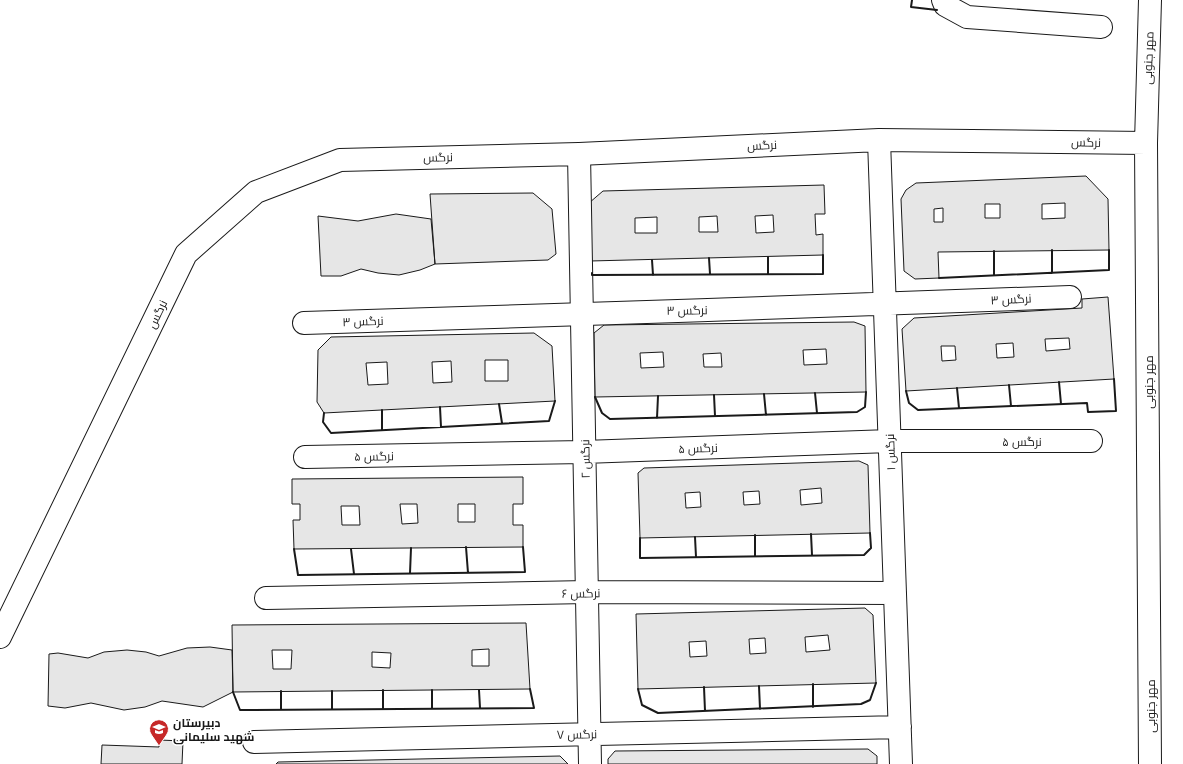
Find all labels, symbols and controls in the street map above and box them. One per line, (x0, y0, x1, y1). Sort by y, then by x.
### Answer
street label: مهر جنوبی (1139, 31, 1157, 85)
street label: نرگس (1071, 133, 1101, 151)
street label: نرگس (747, 136, 777, 154)
street label: نرگس (423, 148, 453, 166)
street label: نرگس ۳ (990, 289, 1032, 309)
street label: نرگس (143, 297, 171, 331)
street label: نرگس ۳ (666, 301, 708, 319)
street label: نرگس ۳ (342, 312, 384, 330)
street label: مهر جنوبی (1140, 355, 1157, 409)
street label: نرگس ۱ (881, 433, 899, 471)
street label: نرگس ۵ (1002, 433, 1042, 450)
street label: نرگس ۲ (576, 439, 594, 479)
street label: نرگس ۵ (678, 439, 718, 457)
street label: نرگس ۵ (354, 447, 394, 465)
street label: نرگس ۶ (561, 584, 601, 602)
street label: مهر جنوبی (1142, 679, 1159, 733)
place label: دبیرستان شهید سلیمانی (173, 714, 254, 745)
school or university icon: دبیرستان شهید سلیمانی (148, 718, 170, 746)
street label: نرگس ۷ (557, 725, 597, 743)

